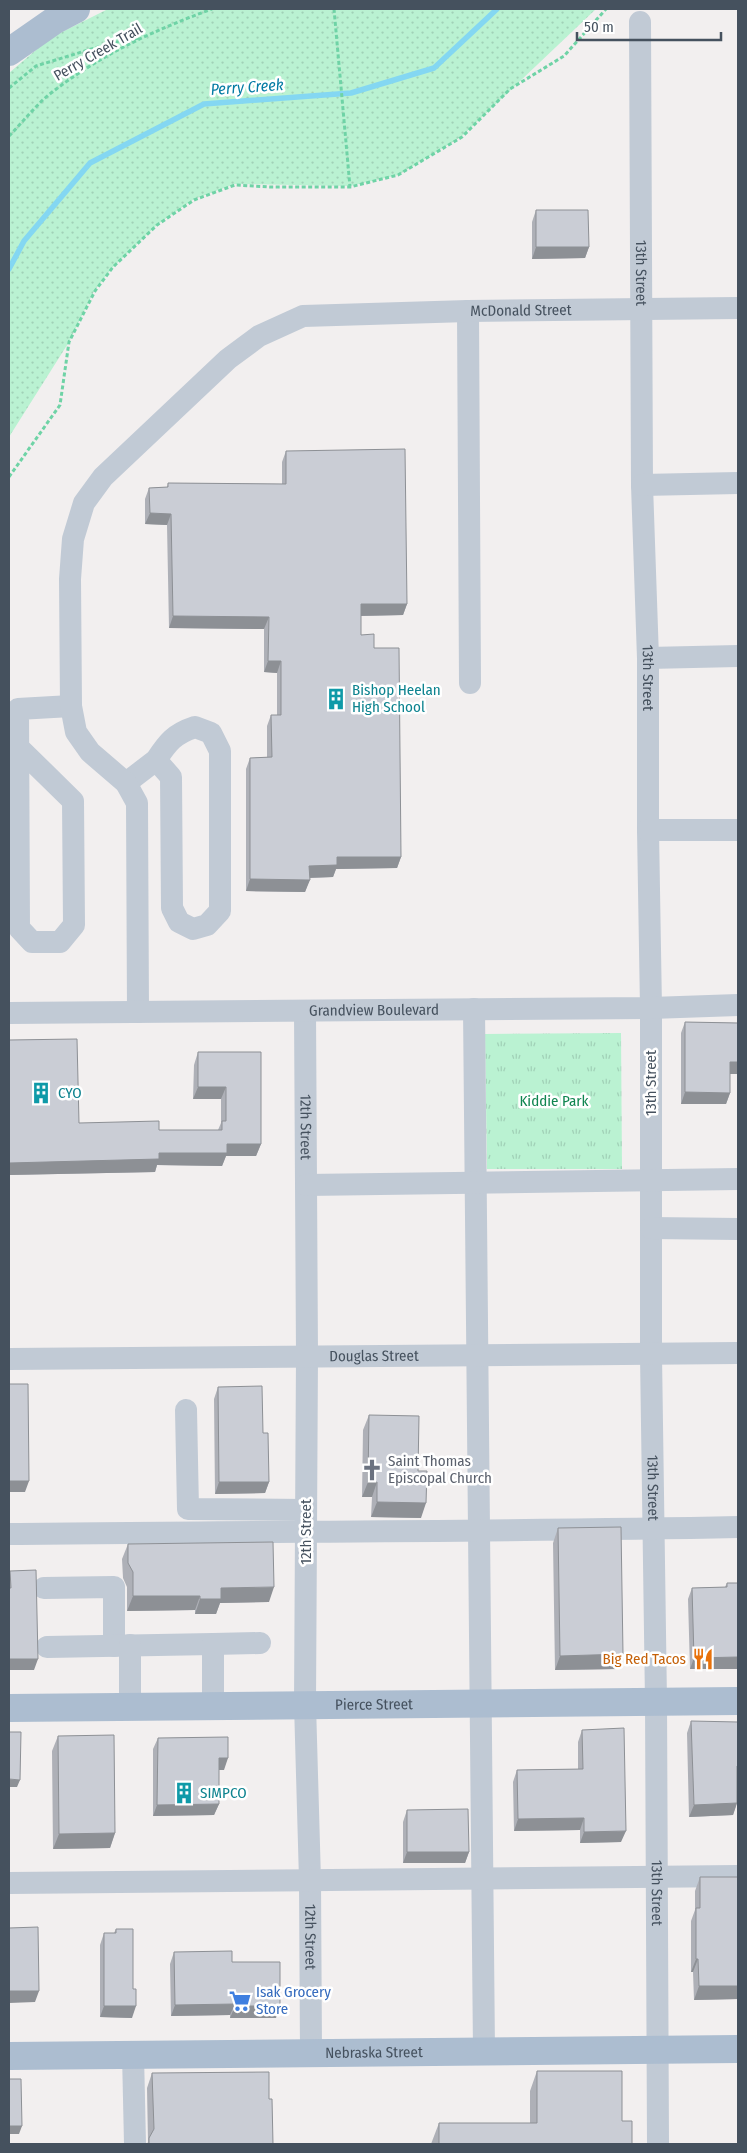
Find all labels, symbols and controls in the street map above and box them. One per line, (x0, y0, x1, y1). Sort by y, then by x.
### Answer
scale bar (577, 10, 721, 42)
text: 50 m (584, 18, 614, 36)
street label: Perry Creek Trail (50, 19, 146, 85)
water label: Perry Creek (210, 75, 284, 99)
street label: 13th Street (632, 240, 650, 306)
street label: McDonald Street (470, 301, 572, 320)
street label: 13th Street (639, 645, 657, 711)
place label: Bishop Heelan High School (352, 681, 441, 716)
building icon: Bishop Heelan High School (323, 686, 349, 712)
street label: Grandview Boulevard (309, 1001, 439, 1020)
street label: 13th Street (642, 1050, 660, 1116)
building icon: CYO (28, 1080, 54, 1106)
place label: CYO (58, 1084, 82, 1102)
park label: Kiddie Park (519, 1092, 589, 1110)
street label: 12th Street (296, 1094, 315, 1160)
street label: Douglas Street (329, 1347, 419, 1365)
place label: Saint Thomas Episcopal Church (388, 1452, 492, 1487)
street label: 13th Street (643, 1455, 662, 1521)
church icon: Saint Thomas Episcopal Church (359, 1457, 385, 1483)
street label: 12th Street (297, 1499, 315, 1565)
restaurant icon: Big Red Tacos (690, 1646, 716, 1672)
place label: Big Red Tacos (603, 1650, 686, 1668)
street label: Pierce Street (335, 1695, 413, 1714)
building icon: SIMPCO (171, 1780, 197, 1806)
place label: SIMPCO (200, 1784, 247, 1802)
street label: 13th Street (648, 1860, 666, 1926)
street label: 12th Street (301, 1904, 320, 1970)
place label: Isak Grocery Store (256, 1983, 331, 2018)
supermarket icon: Isak Grocery Store (227, 1988, 253, 2014)
street label: Nebraska Street (325, 2043, 423, 2062)

